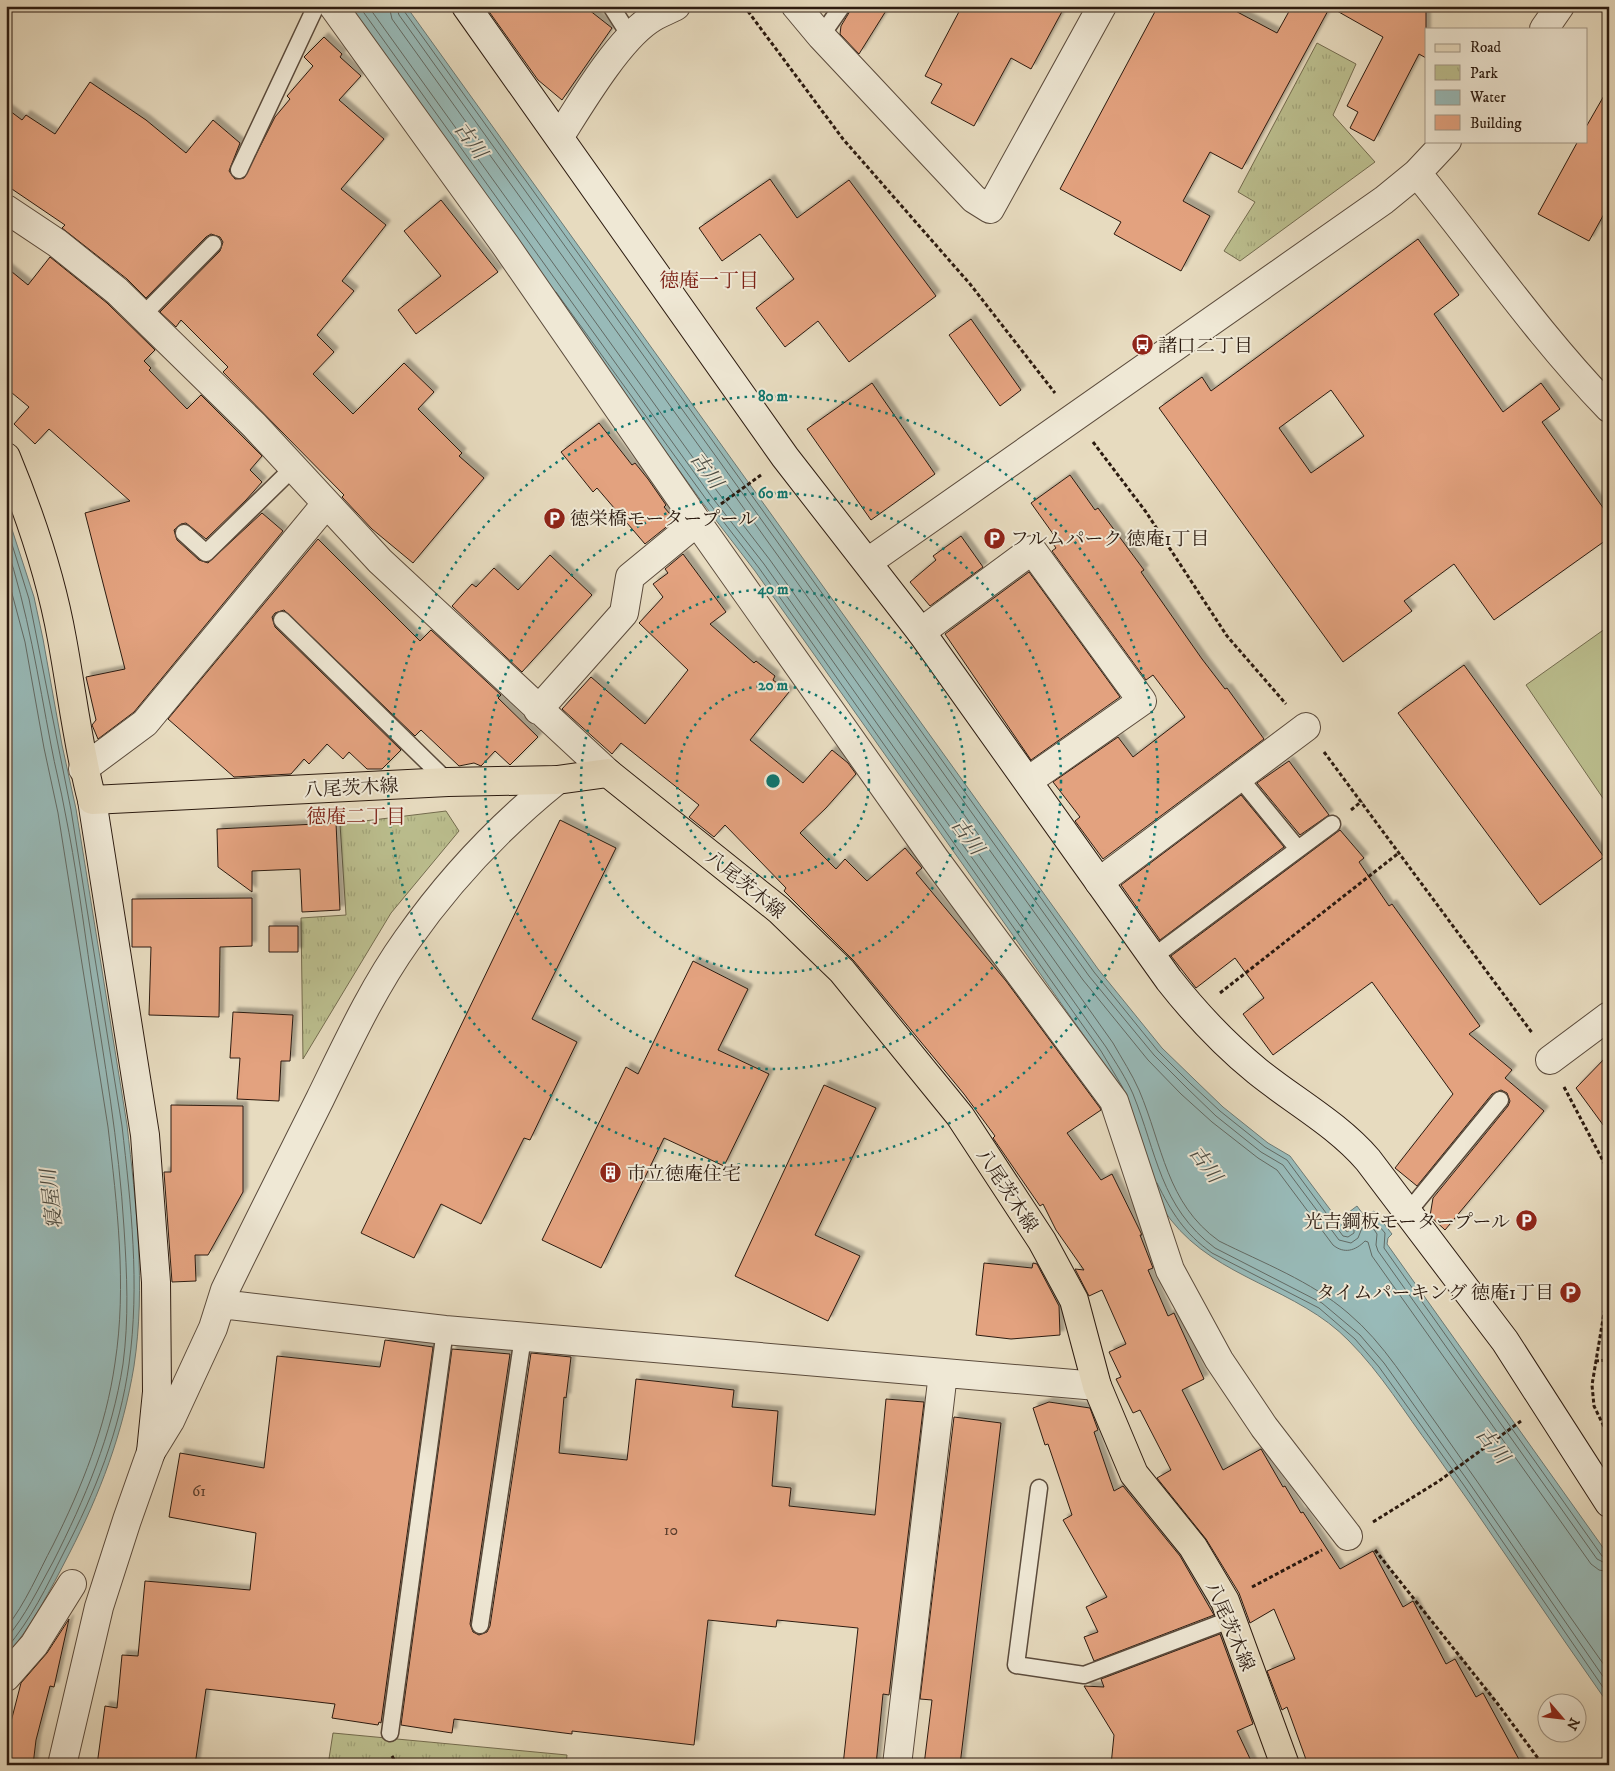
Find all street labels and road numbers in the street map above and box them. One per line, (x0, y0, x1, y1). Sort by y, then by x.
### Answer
street label: 八尾茨木線 (303, 775, 399, 802)
street label: 八尾茨木線 (701, 846, 789, 924)
street label: 八尾茨木線 (971, 1145, 1042, 1237)
street label: 八尾茨木線 (1200, 1578, 1259, 1675)

